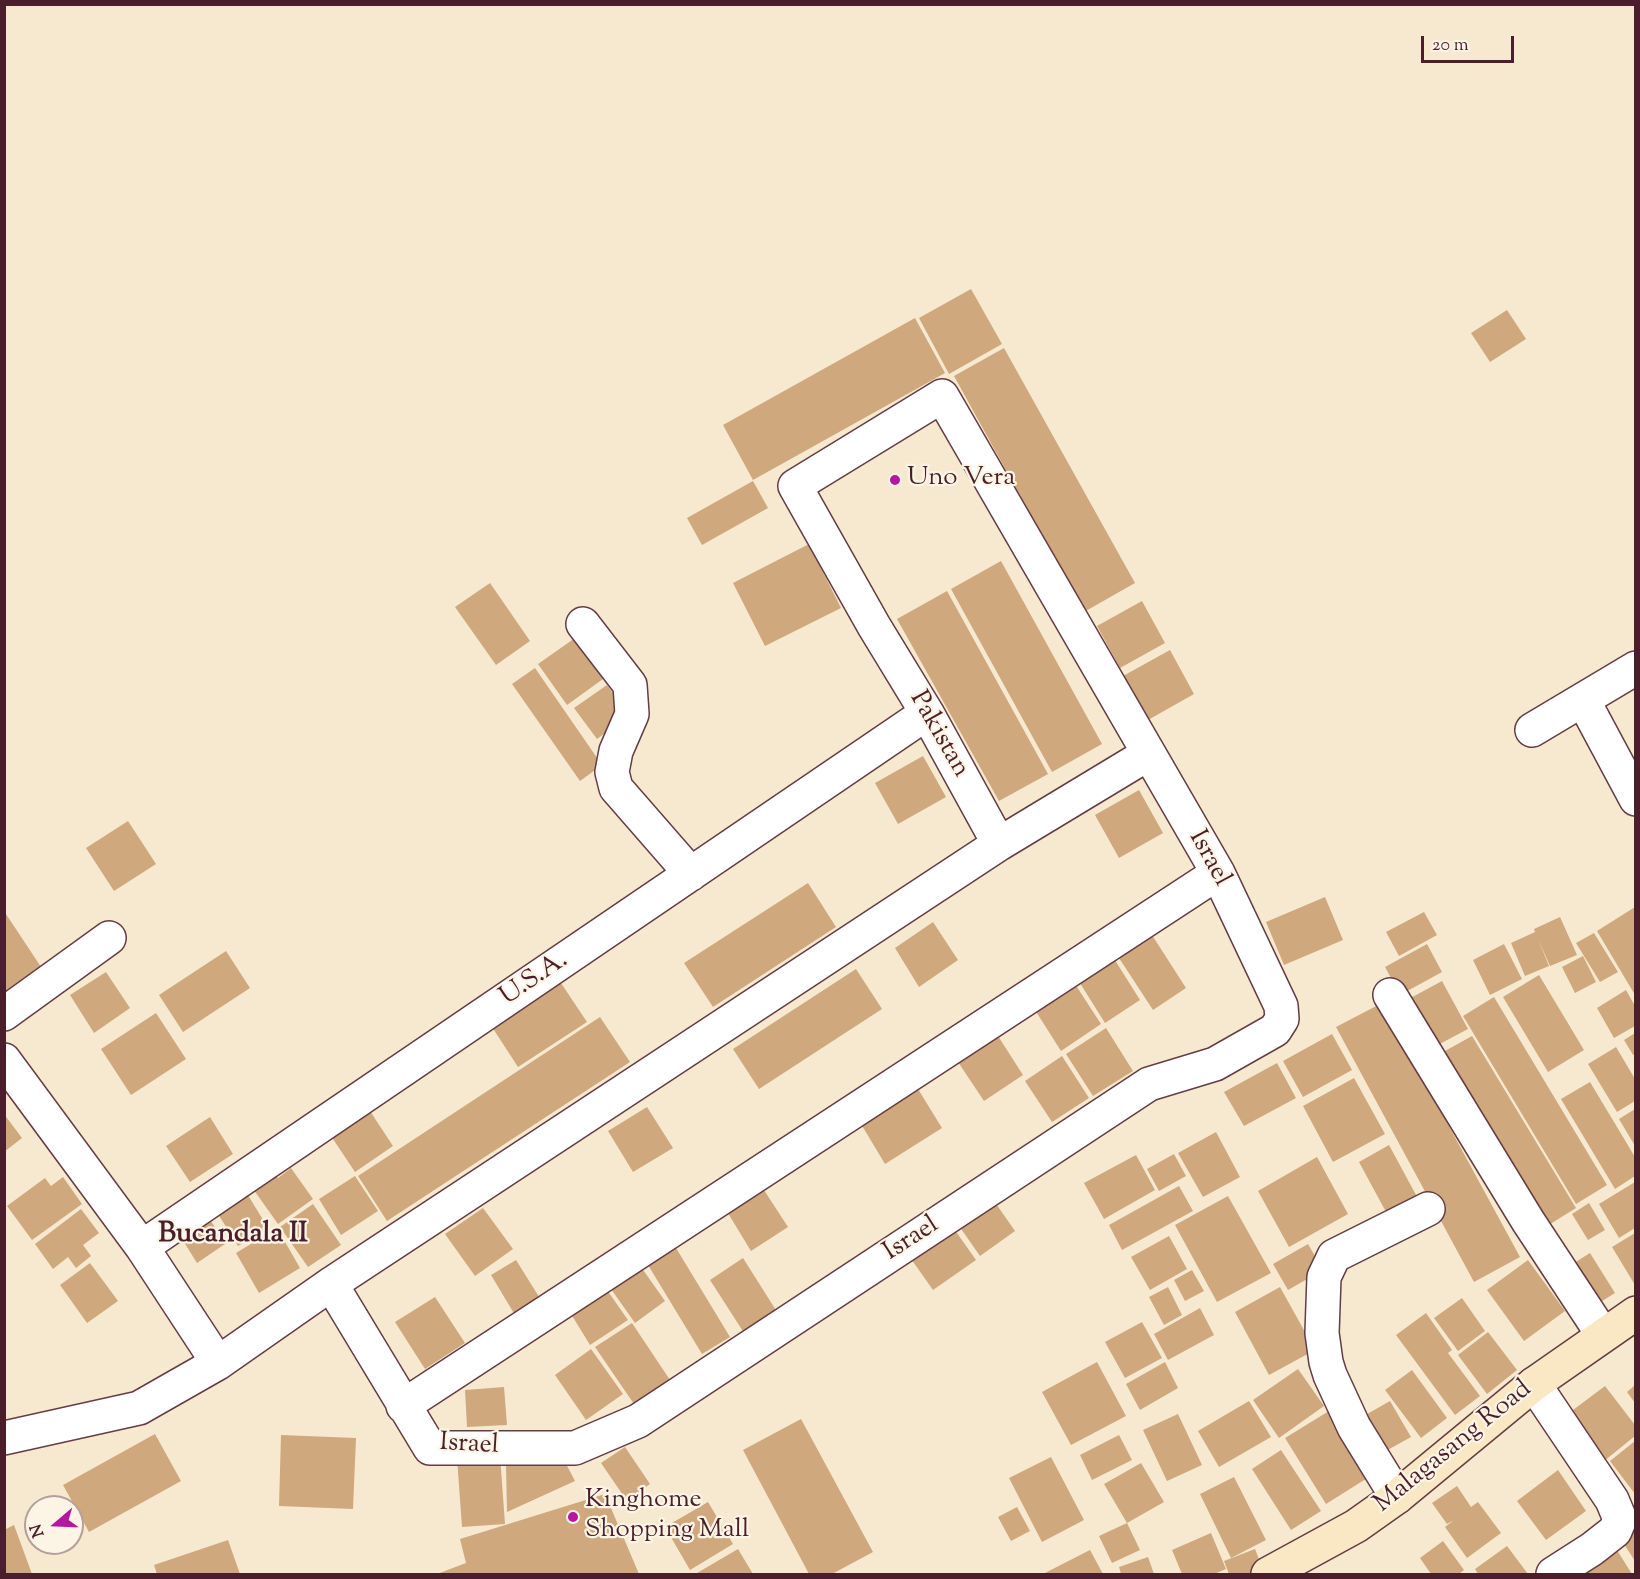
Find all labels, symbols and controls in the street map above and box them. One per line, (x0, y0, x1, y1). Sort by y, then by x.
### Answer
scale bar (1424, 24, 1517, 62)
text: 20 m (1432, 33, 1469, 59)
place label: Uno Vera (907, 464, 1015, 496)
marker: Uno Vera (888, 473, 902, 487)
street label: Pakistan (901, 686, 975, 784)
street label: Israel (1180, 825, 1236, 893)
street label: U.S.A. (495, 946, 575, 1014)
street label: Israel (879, 1211, 945, 1269)
district label: Bucandala II (158, 1219, 308, 1253)
street label: Malagasang Road (1369, 1375, 1539, 1521)
street label: Israel (439, 1429, 499, 1463)
place label: Kinghome Shopping Mall (585, 1486, 749, 1548)
north arrow (24, 1495, 84, 1555)
marker: Kinghome Shopping Mall (566, 1510, 580, 1524)
text: N (25, 1521, 51, 1540)

